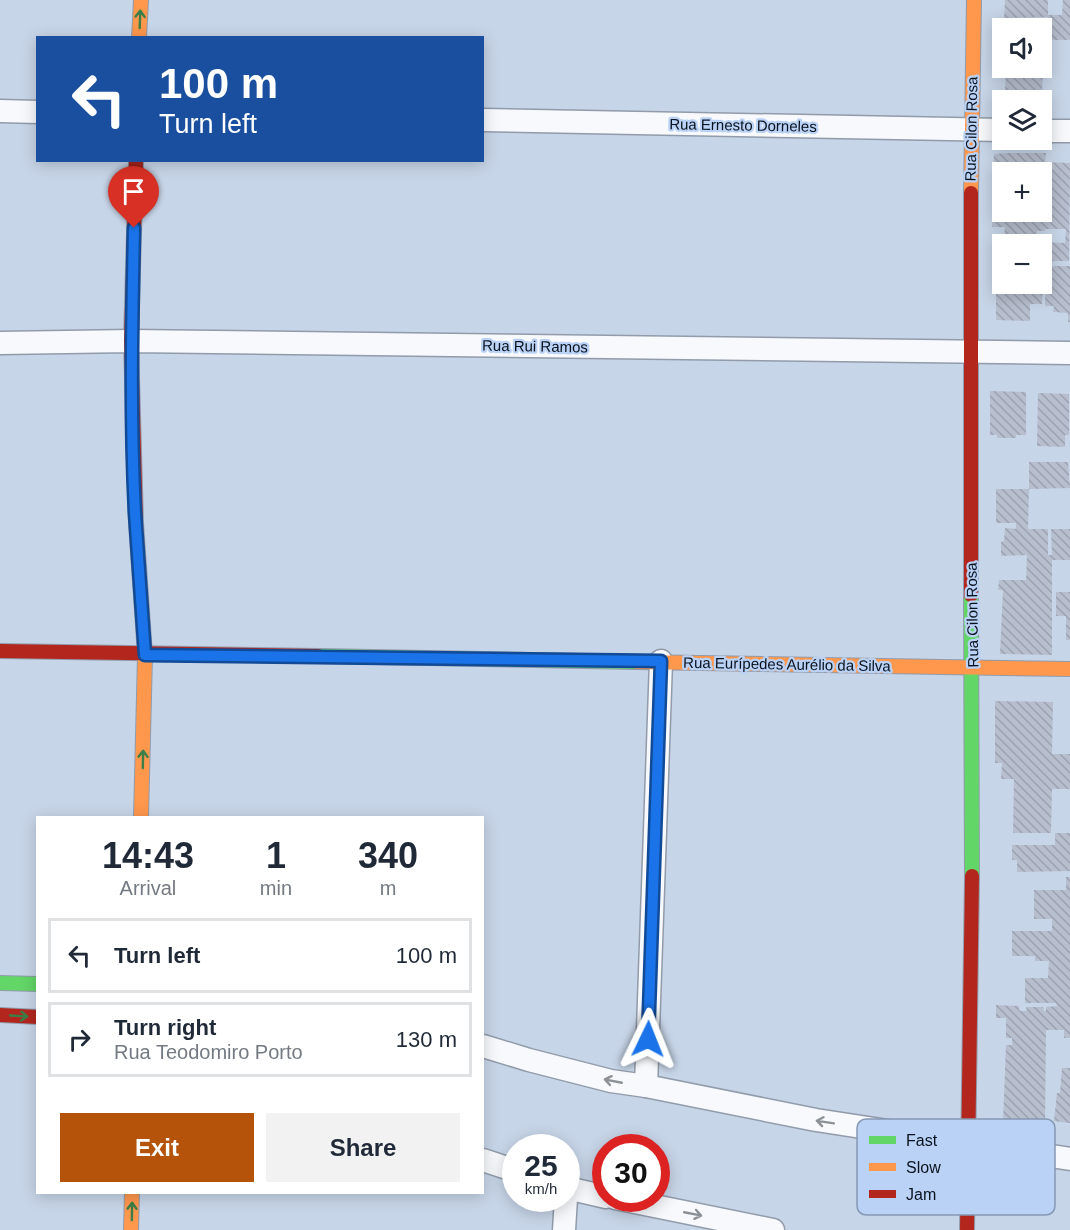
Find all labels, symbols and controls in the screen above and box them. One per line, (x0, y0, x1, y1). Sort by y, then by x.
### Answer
one-way arrow (134, 9, 146, 29)
map controls (992, 18, 1052, 294)
button: sound (992, 18, 1052, 78)
icon: left (60, 60, 138, 138)
text: 100 m (159, 60, 278, 107)
street label: Rua Cilon Rosa (962, 76, 980, 182)
button: layers (992, 90, 1052, 150)
text: Turn left (159, 109, 257, 139)
street label: Rua Ernesto Dorneles (669, 115, 817, 135)
button: + (992, 162, 1052, 222)
pin (108, 166, 159, 228)
icon: arrive (117, 175, 150, 208)
button: − (992, 234, 1052, 294)
street label: Rua Rui Ramos (482, 337, 588, 355)
street label: Rua Cilon Rosa (963, 562, 981, 668)
street label: Rua Eurípedes Aurélio da Silva (683, 654, 892, 674)
one-way arrow (137, 750, 148, 770)
text: 14:43 (102, 835, 194, 876)
text: 1 (266, 835, 286, 876)
text: 340 (358, 835, 418, 876)
text: Arrival (120, 877, 176, 899)
text: min (260, 877, 292, 899)
text: m (380, 877, 396, 899)
icon: left (63, 939, 96, 972)
text: Turn left (114, 943, 200, 968)
text: 100 m (396, 943, 457, 968)
position arrow (616, 1007, 680, 1071)
one-way arrow (8, 1010, 28, 1021)
text: Turn right (114, 1015, 216, 1040)
icon: right (63, 1023, 96, 1056)
text: 130 m (396, 1027, 457, 1052)
text: Rua Teodomiro Porto (114, 1041, 303, 1063)
one-way arrow (604, 1075, 623, 1086)
button: Exit (60, 1113, 254, 1182)
button: Share (266, 1113, 460, 1182)
one-way arrow (816, 1116, 836, 1127)
legend (857, 1119, 1055, 1215)
text: Fast (906, 1132, 938, 1149)
speed limit sign: 30 (592, 1134, 670, 1212)
text: 25 (524, 1149, 558, 1182)
text: Slow (906, 1159, 941, 1176)
text: km/h (525, 1180, 557, 1197)
text: Jam (906, 1186, 936, 1203)
one-way arrow (126, 1202, 137, 1222)
one-way arrow (682, 1209, 702, 1220)

